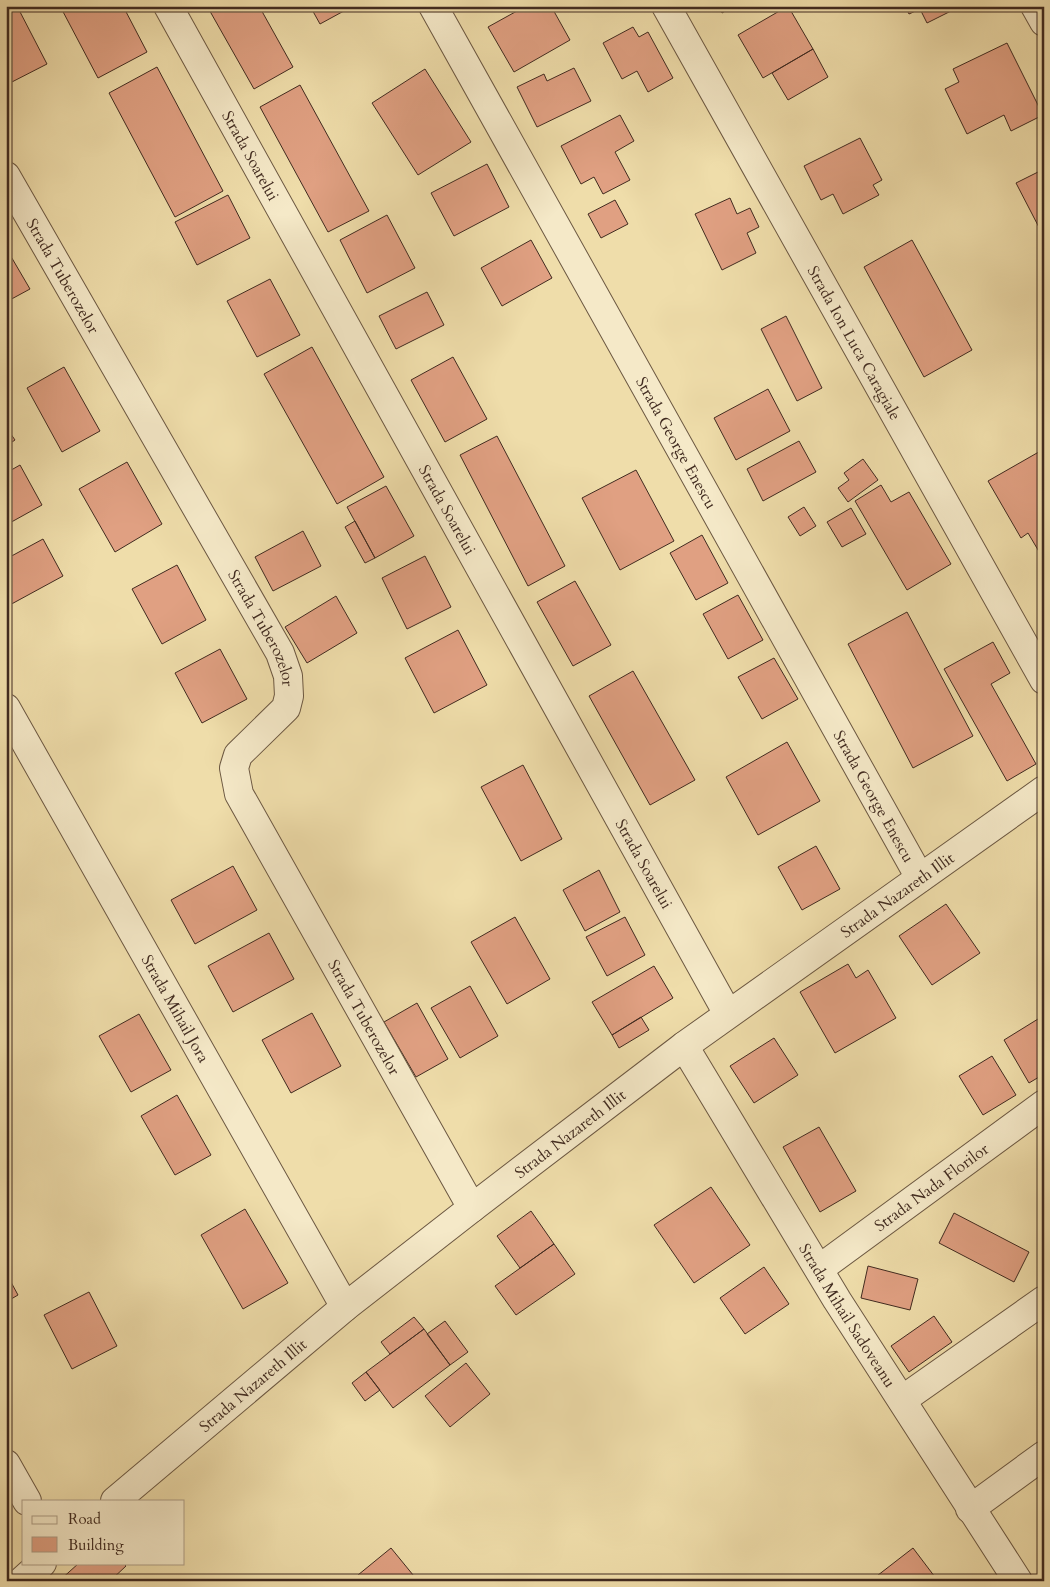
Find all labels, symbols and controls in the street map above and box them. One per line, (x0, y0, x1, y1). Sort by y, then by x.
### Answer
street label: Strada Soarelui (216, 107, 284, 205)
street label: Strada Tuberozelor (21, 215, 104, 338)
street label: Strada Ion Luca Caragiale (802, 262, 906, 424)
street label: Strada George Enescu (630, 373, 722, 513)
street label: Strada Soarelui (413, 461, 481, 559)
street label: Strada Tuberozelor (222, 566, 299, 687)
street label: Strada George Enescu (828, 727, 919, 867)
street label: Strada Soarelui (610, 815, 678, 913)
street label: Strada Nazareth Illit (836, 847, 959, 943)
street label: Strada Mihail Jora (136, 951, 214, 1067)
street label: Strada Tuberozelor (322, 956, 405, 1079)
street label: Strada Nazareth Illit (510, 1084, 631, 1184)
street label: Strada Nada Florilor (870, 1138, 993, 1237)
street label: Strada Mihail Sadoveanu (793, 1240, 900, 1392)
street label: Strada Nazareth Illit (195, 1334, 312, 1438)
legend (22, 1500, 185, 1564)
text: Road (68, 1509, 101, 1529)
text: Building (68, 1535, 124, 1555)

